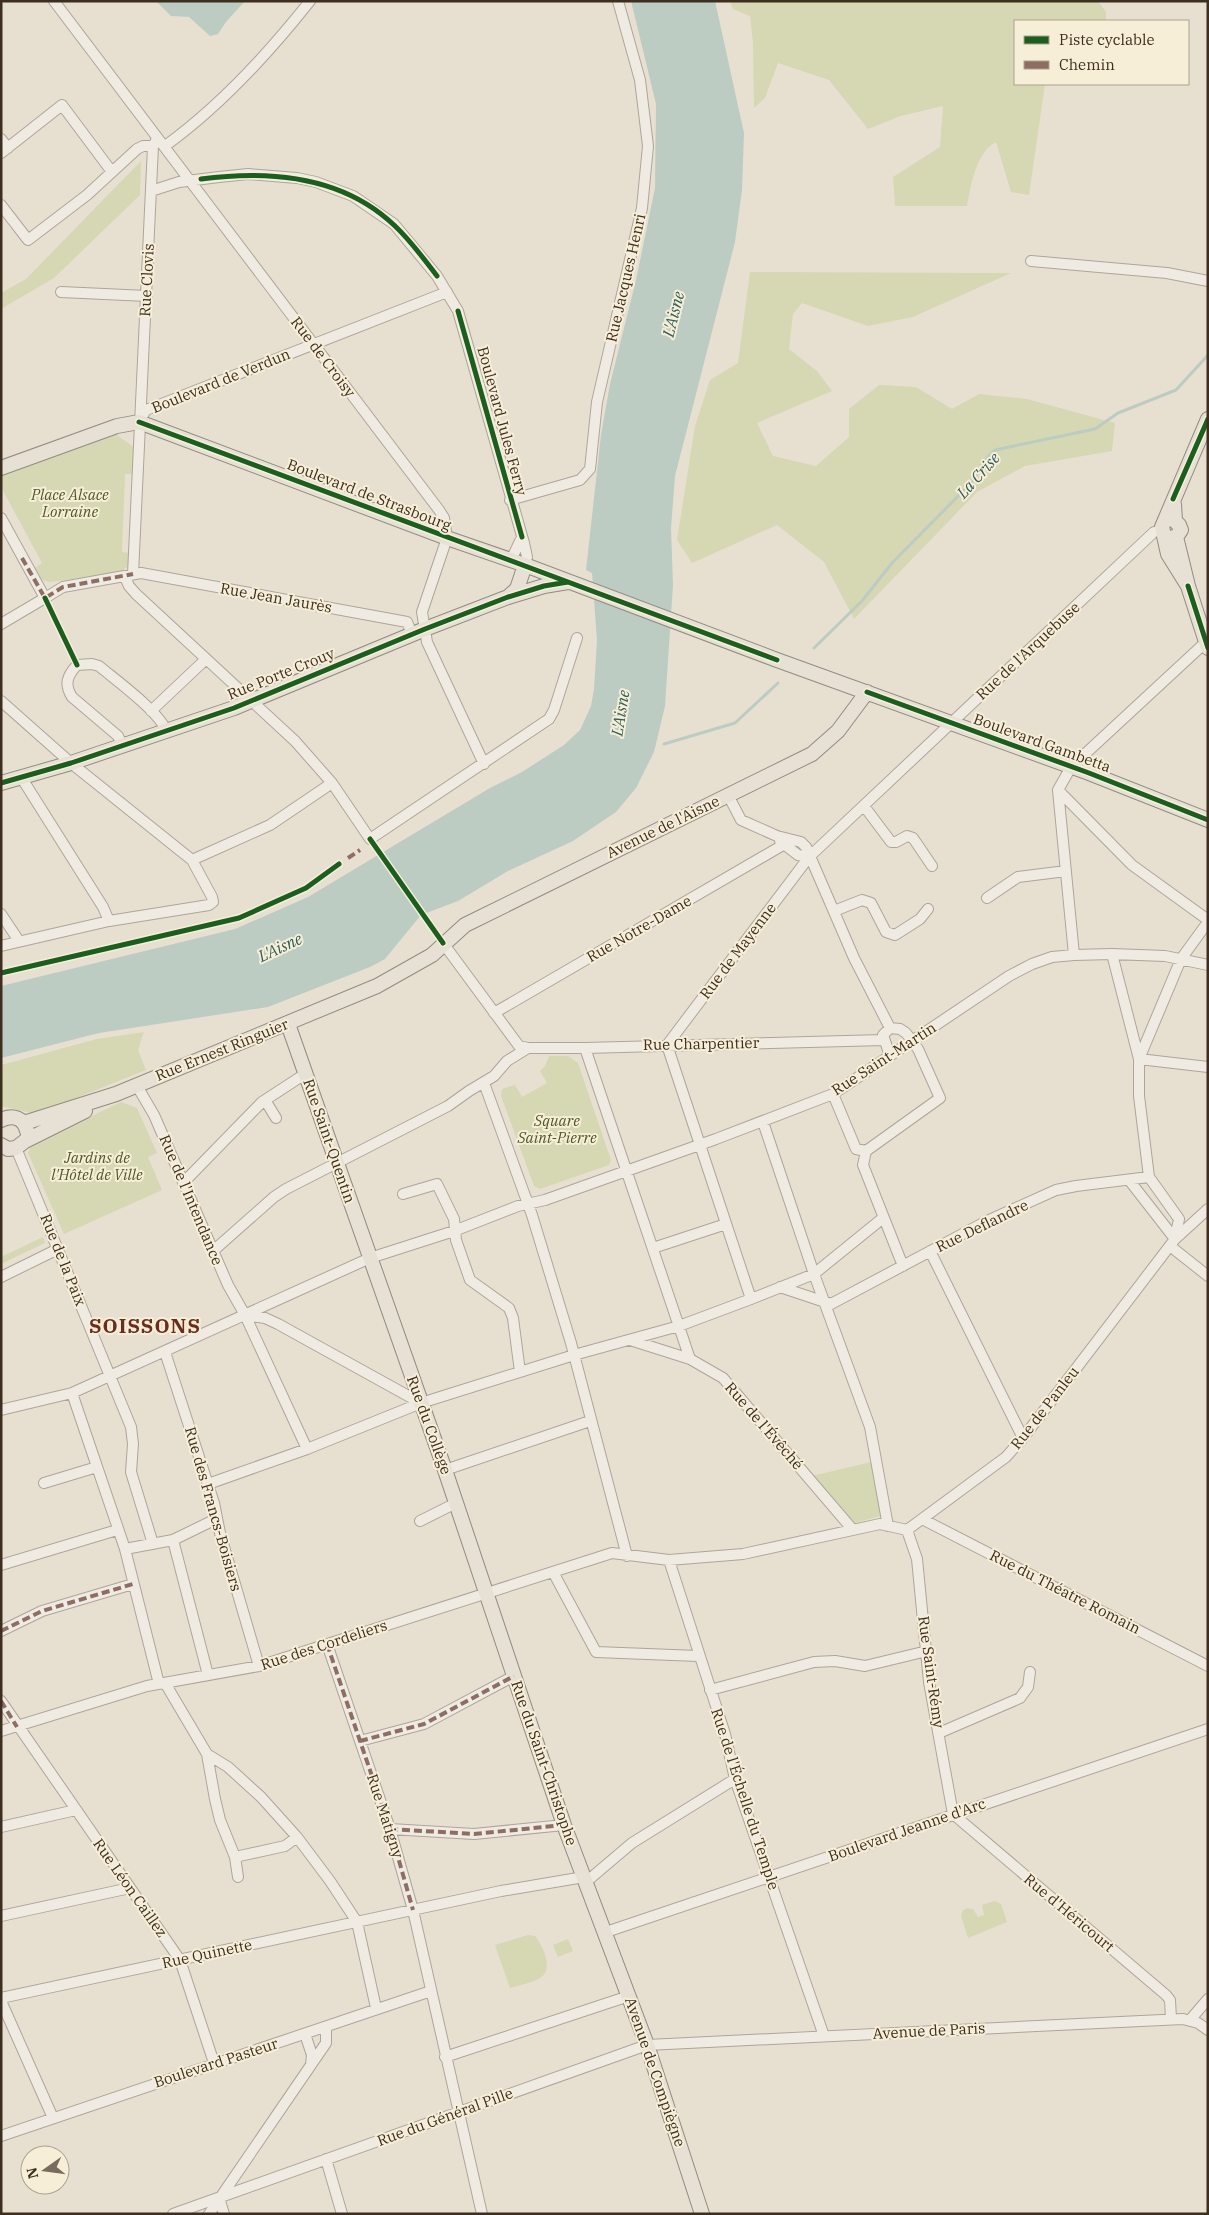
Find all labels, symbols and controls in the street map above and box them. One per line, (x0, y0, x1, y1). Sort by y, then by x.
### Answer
legend (1014, 20, 1189, 85)
text: Piste cyclable (1059, 30, 1155, 49)
text: Chemin (1059, 55, 1115, 74)
street label: Rue Jacques Henri (601, 212, 650, 344)
street label: Rue Clovis (135, 243, 158, 317)
water label: L'Aisne (657, 289, 688, 340)
street label: Rue de Croisy (287, 313, 360, 401)
street label: Boulevard de Verdun (149, 344, 293, 417)
street label: Boulevard Jules Ferry (473, 344, 532, 498)
water label: La Crise (952, 448, 1004, 503)
street label: Boulevard de Strasbourg (284, 454, 454, 535)
park label: Place Alsace Lorraine (30, 485, 109, 521)
street label: Rue Jean Jaurès (219, 578, 333, 617)
street label: Rue de l'Arquebuse (972, 598, 1084, 704)
street label: Rue Porte Crouy (224, 643, 337, 704)
water label: L'Aisne (606, 689, 633, 738)
street label: Boulevard Gambetta (971, 709, 1113, 776)
street label: Avenue de l'Aisne (603, 791, 722, 862)
street label: Rue Notre-Dame (583, 891, 695, 966)
street label: Rue de Mayenne (695, 899, 780, 1003)
water label: L'Aisne (254, 928, 305, 966)
street label: Rue Ernest Ringuier (152, 1014, 291, 1085)
street label: Rue Saint-Martin (828, 1018, 940, 1099)
street label: Rue Charpentier (643, 1033, 760, 1054)
street label: Rue Saint-Quentin (299, 1076, 360, 1206)
park label: Square Saint-Pierre (516, 1111, 597, 1147)
street label: Rue de l'Intendance (155, 1132, 228, 1268)
park label: Jardins de l'Hôtel de Ville (51, 1148, 143, 1184)
street label: Rue Deflandre (932, 1195, 1031, 1256)
street label: Rue de la Paix (36, 1211, 91, 1309)
district label: SOISSONS (89, 1312, 201, 1339)
street label: Rue de Panleu (1006, 1362, 1083, 1453)
street label: Rue du Collège (403, 1373, 456, 1477)
street label: Rue de l'Évêché (721, 1378, 808, 1473)
street label: Rue des Francs-Boisiers (181, 1424, 246, 1593)
street label: Rue du Théatre Romain (987, 1545, 1144, 1638)
street label: Rue des Cordeliers (258, 1615, 389, 1674)
street label: Rue Saint-Rémy (914, 1615, 949, 1729)
street label: Rue du Saint-Christophe (507, 1678, 582, 1848)
street label: Rue de l'Échelle du Temple (707, 1706, 784, 1892)
street label: Rue Matigny (363, 1771, 408, 1860)
street label: Boulevard Jeanne d'Arc (826, 1794, 988, 1865)
street label: Rue Léon Caillez (89, 1835, 172, 1941)
street label: Rue d'Héricourt (1020, 1869, 1118, 1956)
street label: Rue Quinette (160, 1935, 254, 1972)
street label: Avenue de Compiègne (621, 1995, 690, 2149)
street label: Avenue de Paris (872, 2018, 986, 2043)
street label: Boulevard Pasteur (151, 2033, 281, 2092)
street label: Rue du Général Pille (374, 2083, 515, 2150)
north arrow (20, 2145, 70, 2195)
text: N (22, 2166, 42, 2181)

